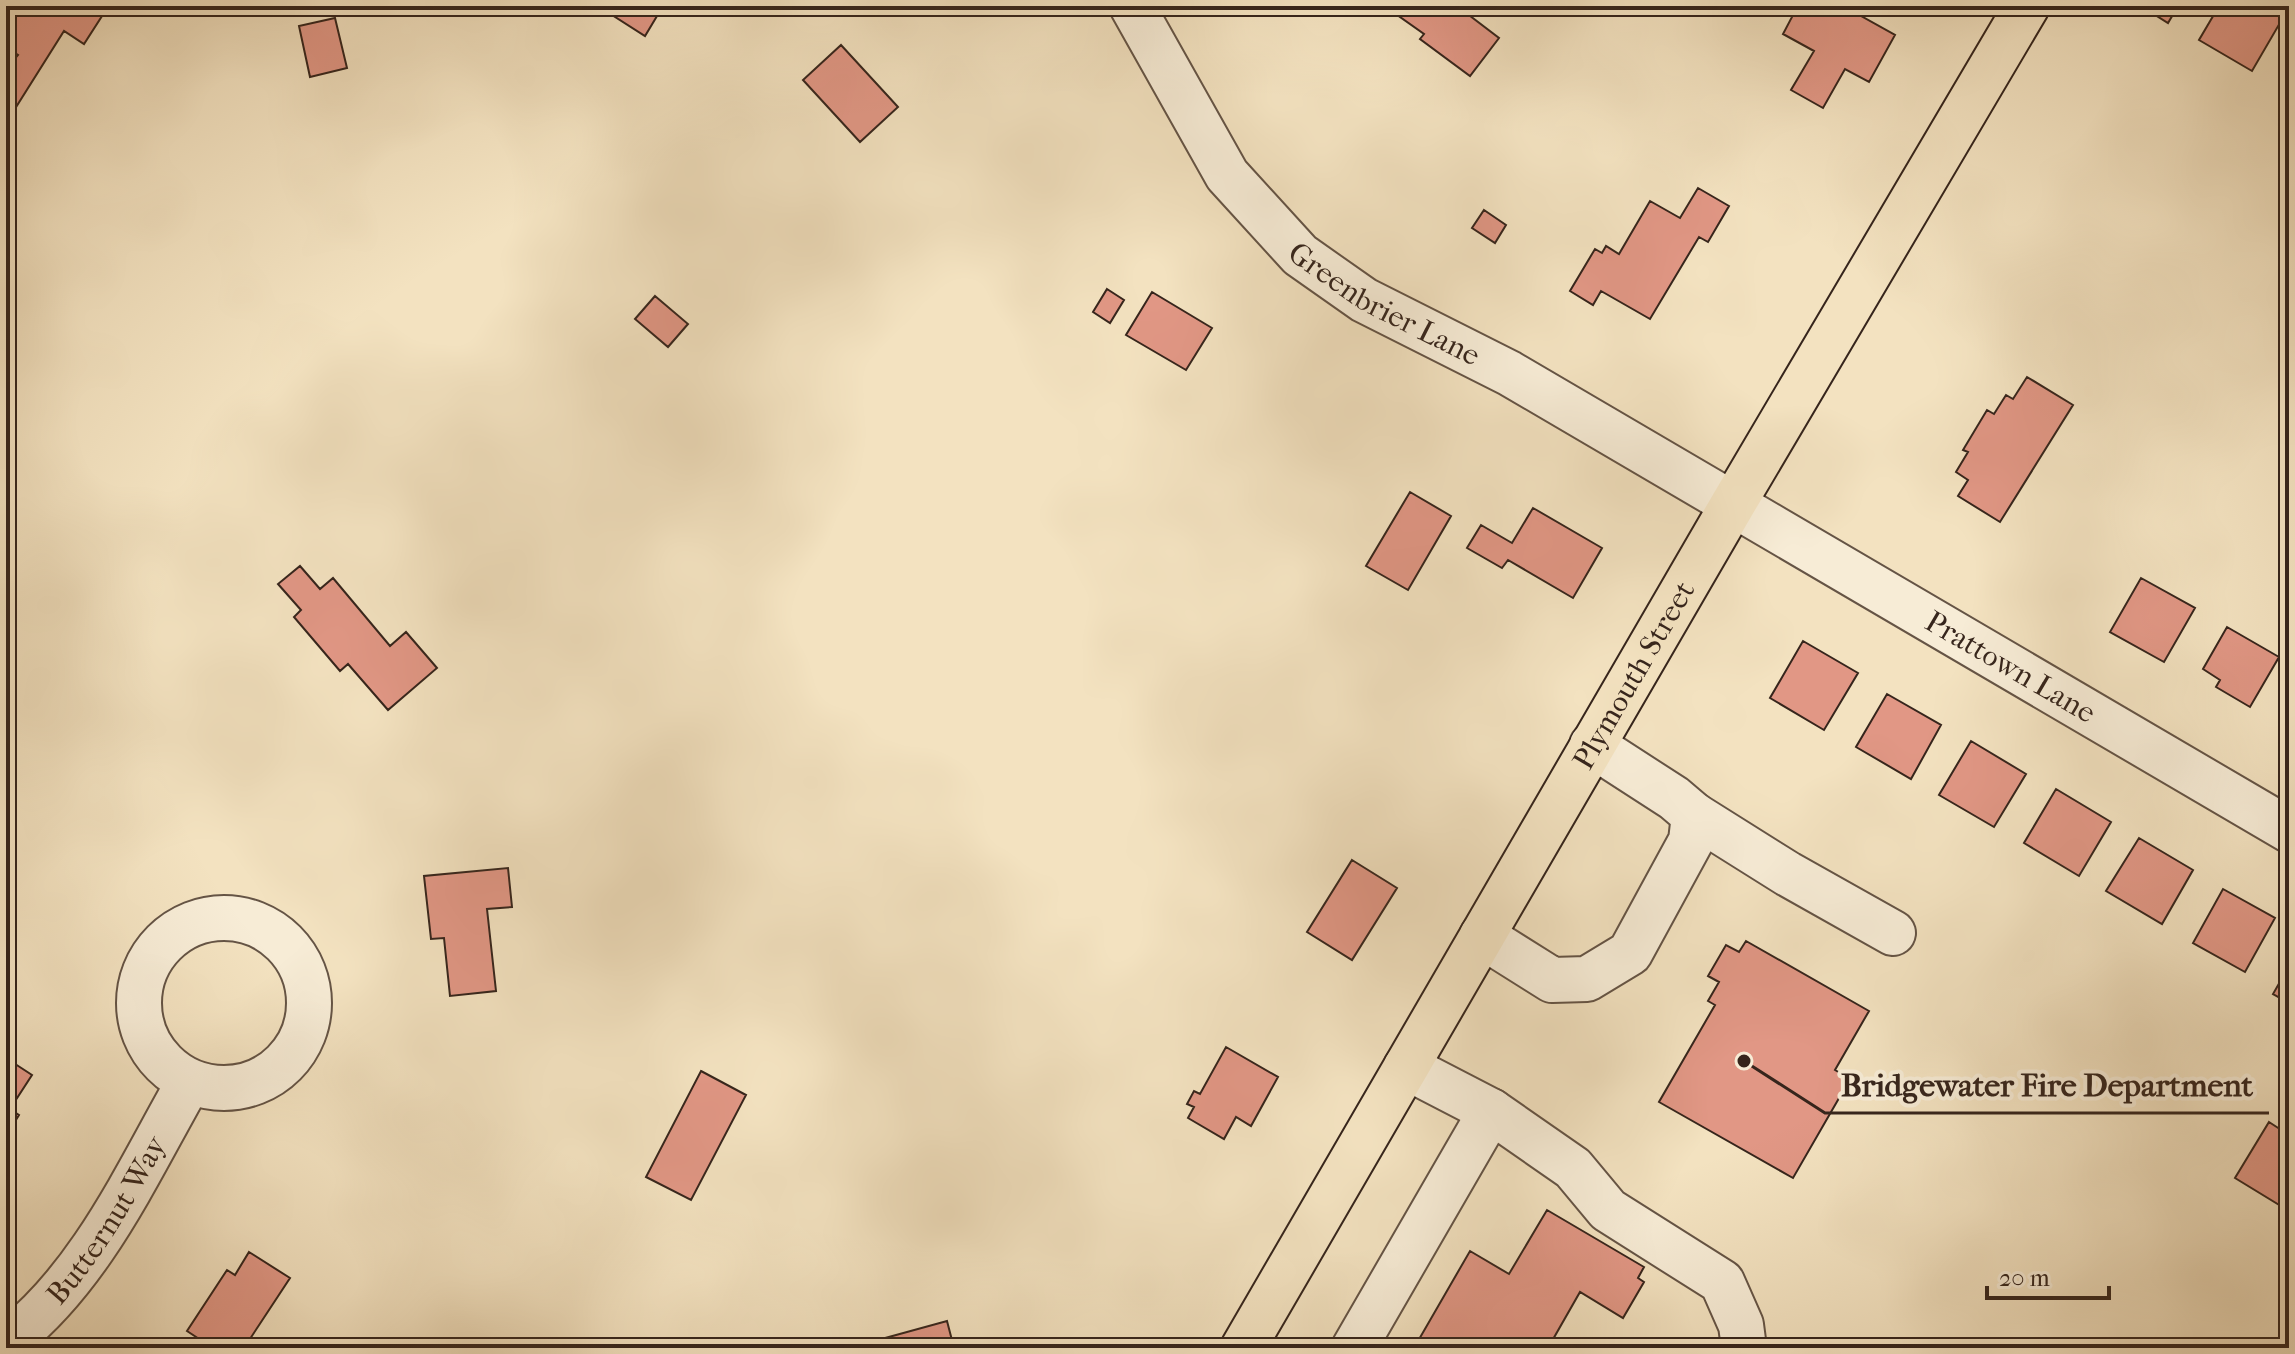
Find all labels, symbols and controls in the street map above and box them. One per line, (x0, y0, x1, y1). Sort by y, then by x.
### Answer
street label: Greenbrier Lane (1281, 235, 1486, 374)
street label: Plymouth Street (1566, 575, 1702, 776)
street label: Prattown Lane (1919, 604, 2102, 731)
callout: Bridgewater Fire Department (1825, 1057, 2269, 1113)
text: Bridgewater Fire Department (1841, 1067, 2254, 1104)
street label: Butternut Way (40, 1129, 174, 1312)
scale bar (1987, 1250, 2109, 1300)
text: 20 m (1999, 1264, 2050, 1292)

